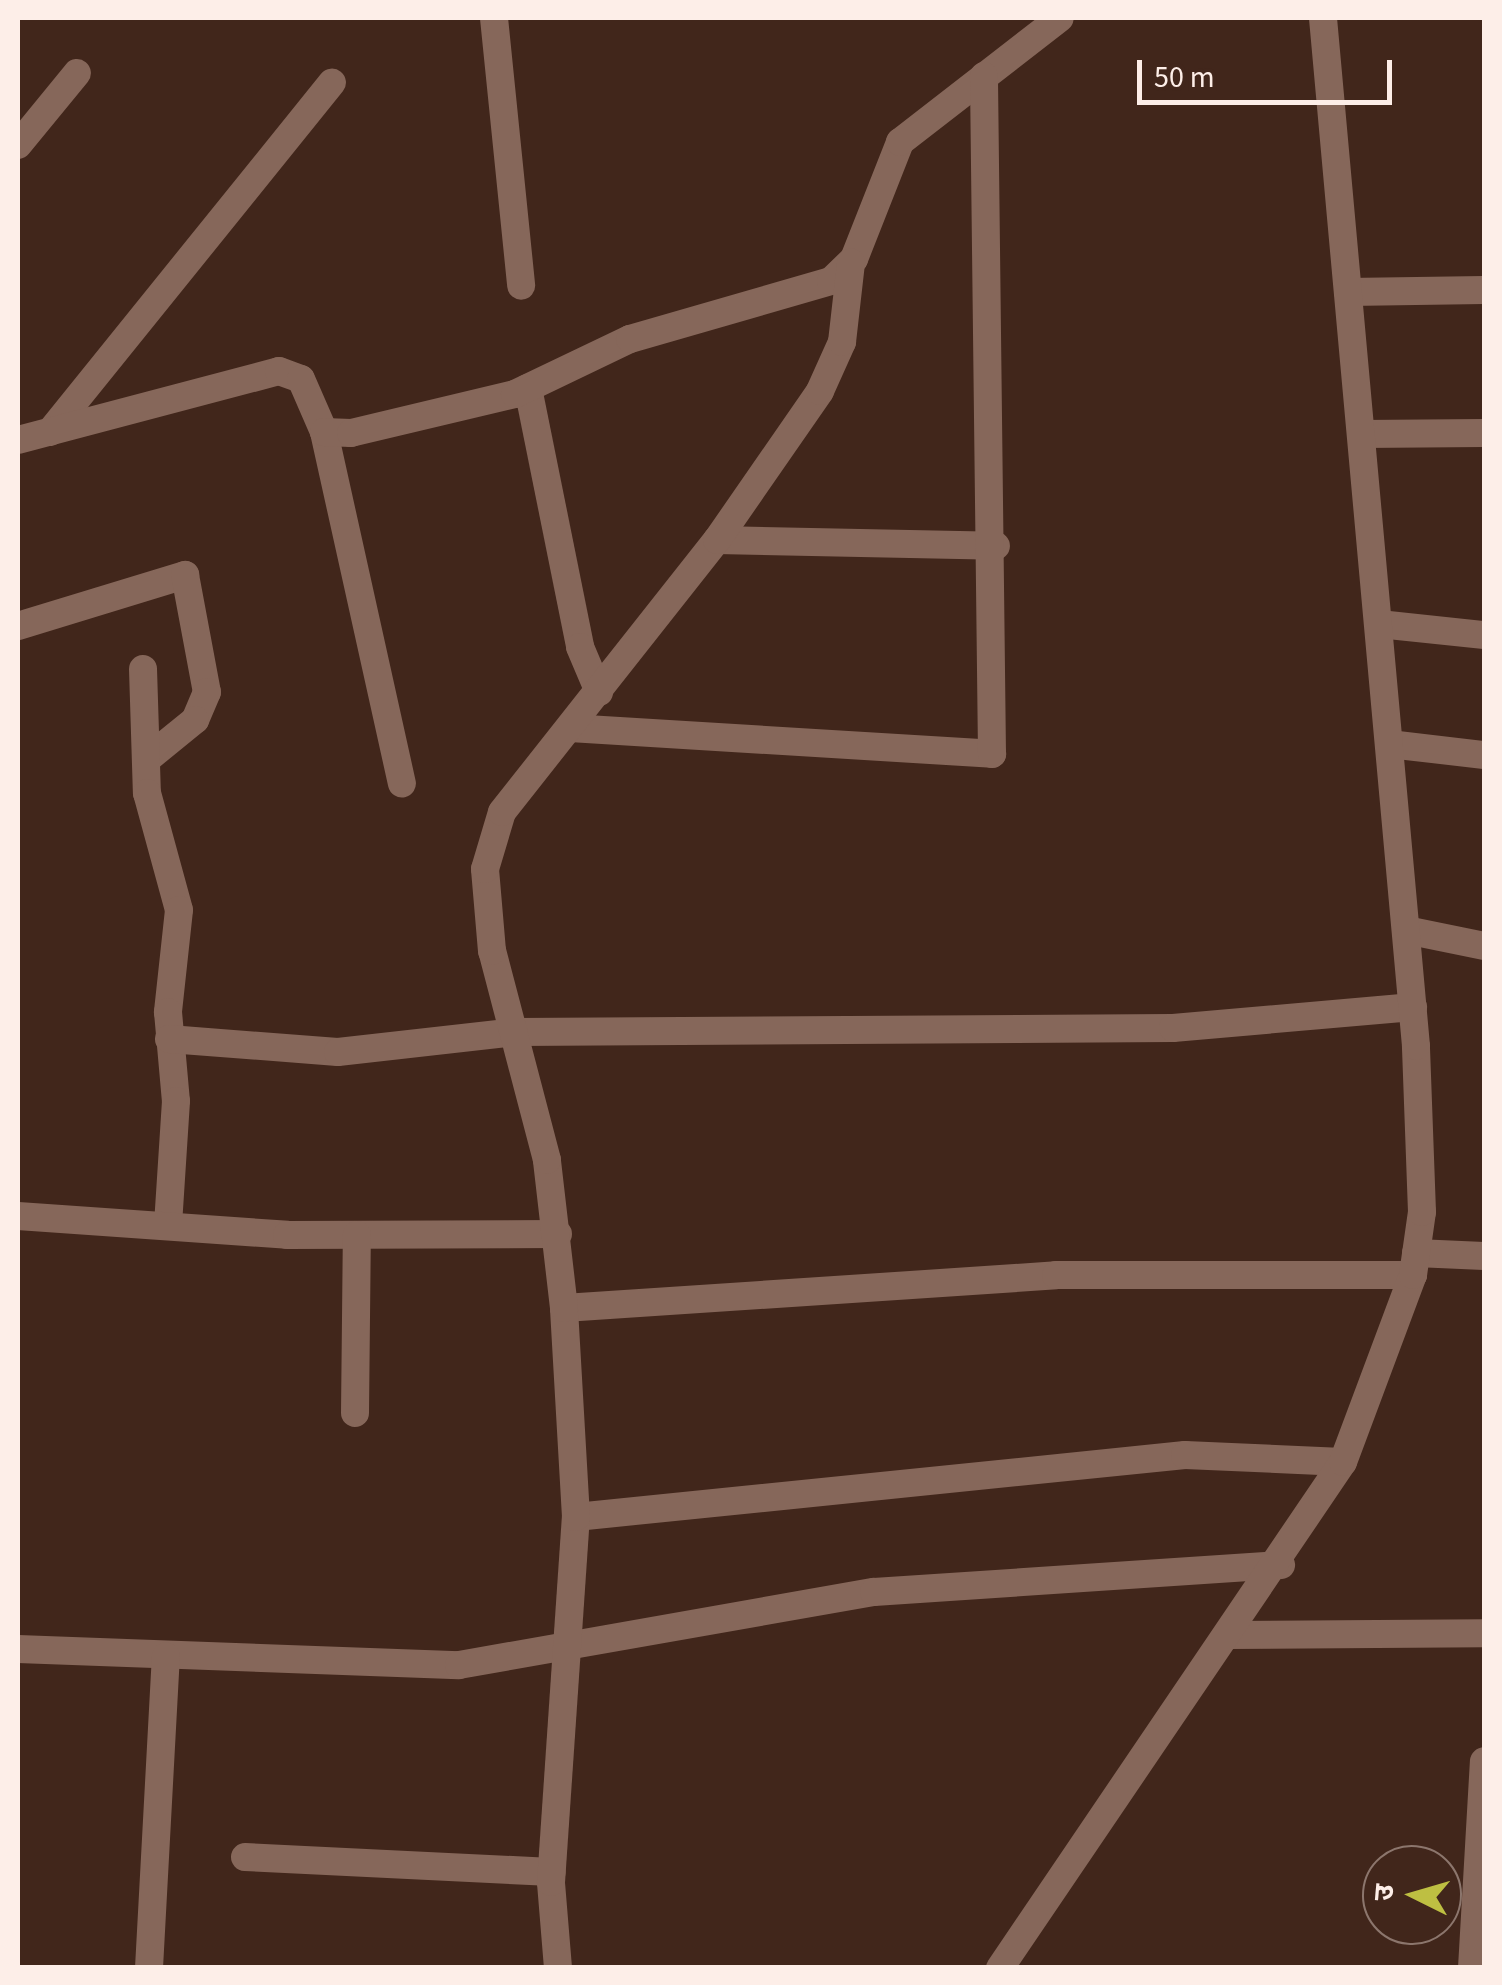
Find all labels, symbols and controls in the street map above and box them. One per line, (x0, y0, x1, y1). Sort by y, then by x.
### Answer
scale bar (1142, 40, 1397, 102)
text: 50 m (1154, 56, 1215, 99)
north arrow (1362, 1845, 1462, 1945)
text: उ (1363, 1883, 1405, 1902)

